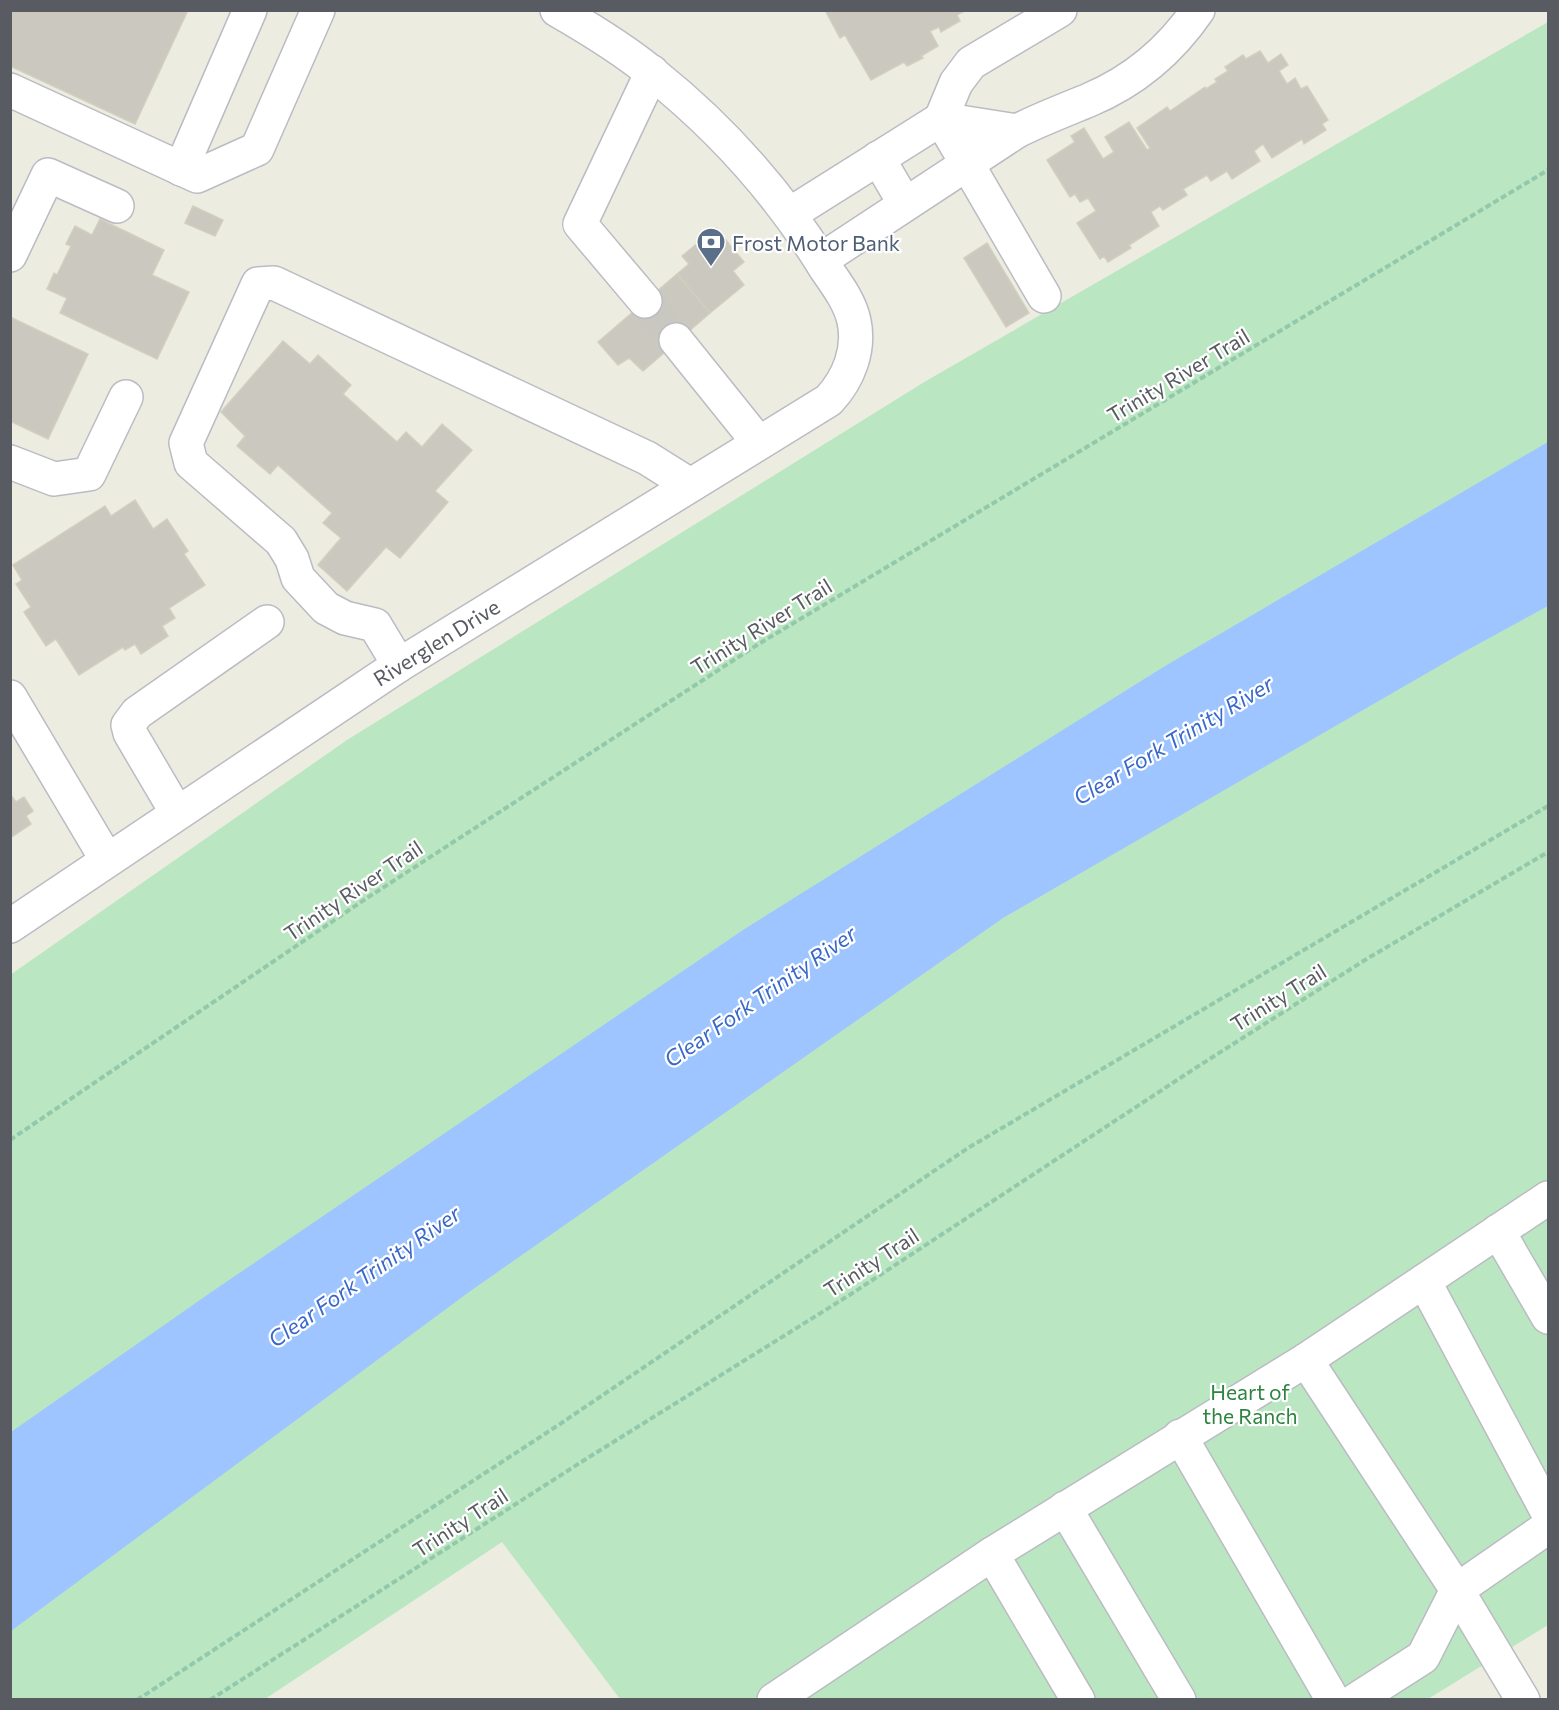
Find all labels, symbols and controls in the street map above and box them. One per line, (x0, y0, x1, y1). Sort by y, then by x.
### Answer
bank icon: Frost Motor Bank (695, 226, 727, 268)
place label: Frost Motor Bank (732, 230, 900, 255)
street label: Trinity River Trail (1102, 323, 1254, 427)
street label: Trinity River Trail (686, 573, 836, 679)
street label: Riverglen Drive (368, 593, 504, 691)
water label: Clear Fork Trinity River (1068, 669, 1279, 810)
street label: Trinity River Trail (279, 835, 427, 945)
water label: Clear Fork Trinity River (659, 919, 862, 1073)
street label: Trinity Trail (1226, 958, 1330, 1036)
water label: Clear Fork Trinity River (263, 1199, 466, 1353)
street label: Trinity Trail (819, 1222, 923, 1302)
park label: Heart of the Ranch (1202, 1379, 1298, 1428)
street label: Trinity Trail (408, 1482, 512, 1562)

